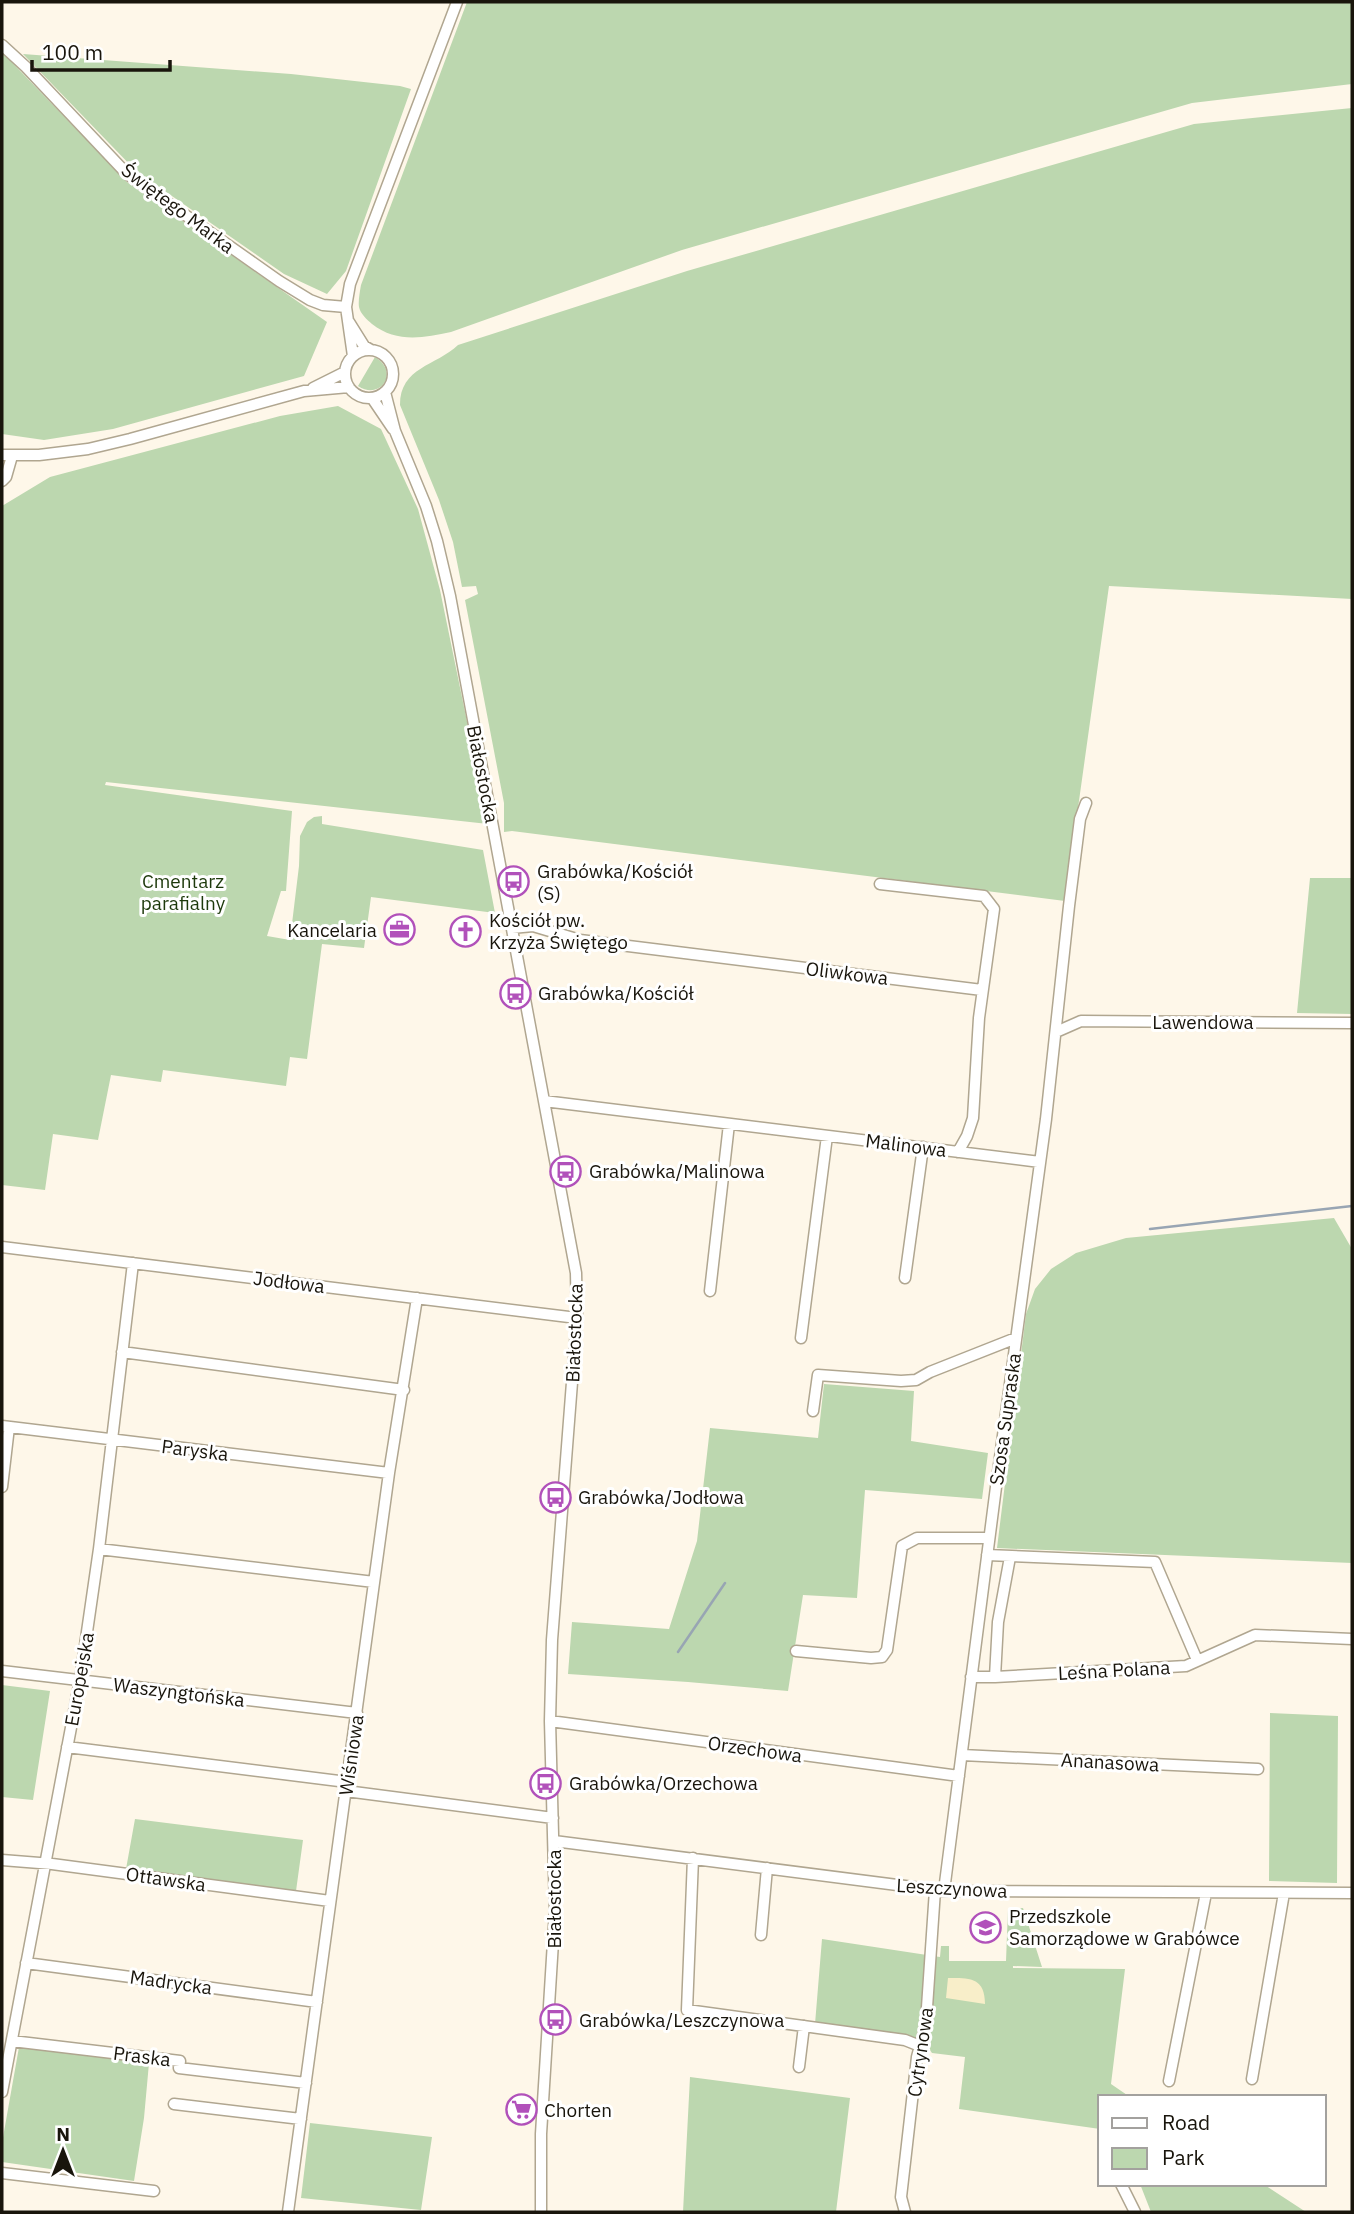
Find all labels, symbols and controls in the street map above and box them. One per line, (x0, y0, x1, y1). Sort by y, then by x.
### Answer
scale bar (32, 28, 170, 72)
text: 100 m (42, 38, 103, 66)
street label: Świętego Marka (117, 158, 239, 258)
street label: Białostocka (462, 723, 504, 825)
place label: Grabówka/Kościół (S) (537, 859, 694, 905)
bus stop icon: Grabówka/Kościół (S) (497, 865, 531, 899)
park label: Cmentarz parafialny (141, 869, 226, 915)
place label: Kościół pw. Krzyża Świętego (489, 908, 628, 954)
office icon: Kancelaria (383, 913, 417, 947)
church icon: Kościół pw. Krzyża Świętego (449, 914, 483, 948)
place label: Kancelaria (287, 918, 377, 942)
street label: Oliwkowa (804, 956, 890, 990)
bus stop icon: Grabówka/Kościół (498, 976, 532, 1010)
place label: Grabówka/Kościół (538, 981, 695, 1005)
street label: Lawendowa (1152, 1010, 1254, 1034)
street label: Malinowa (864, 1128, 948, 1162)
bus stop icon: Grabówka/Malinowa (549, 1154, 583, 1188)
place label: Grabówka/Malinowa (589, 1159, 765, 1183)
street label: Jodłowa (252, 1266, 326, 1298)
street label: Białostocka (560, 1283, 588, 1383)
street label: Szosa Supraska (984, 1351, 1026, 1487)
street label: Paryska (160, 1434, 230, 1466)
bus stop icon: Grabówka/Jodłowa (538, 1480, 572, 1514)
place label: Grabówka/Jodłowa (578, 1485, 744, 1509)
street label: Europejska (59, 1630, 99, 1728)
street label: Leśna Polana (1057, 1655, 1171, 1685)
street label: Waszyngtońska (112, 1672, 246, 1712)
street label: Wiśniowa (333, 1713, 369, 1797)
street label: Orzechowa (706, 1731, 804, 1767)
street label: Ananasowa (1060, 1747, 1160, 1777)
bus stop icon: Grabówka/Orzechowa (529, 1766, 563, 1800)
place label: Grabówka/Orzechowa (569, 1771, 758, 1795)
street label: Białostocka (542, 1849, 566, 1949)
street label: Ottawska (124, 1862, 208, 1896)
street label: Leszczynowa (896, 1873, 1008, 1903)
place label: Przedszkole Samorządowe w Grabówce (1009, 1904, 1240, 1950)
school or university icon: Przedszkole Samorządowe w Grabówce (969, 1910, 1003, 1944)
street label: Madrycka (128, 1964, 214, 2000)
bus stop icon: Grabówka/Leszczynowa (539, 2003, 573, 2037)
street label: Cytrynowa (902, 2006, 938, 2098)
place label: Grabówka/Leszczynowa (579, 2008, 784, 2032)
street label: Praska (112, 2041, 172, 2071)
supermarket icon: Chorten (504, 2093, 538, 2127)
legend (1098, 2095, 1326, 2186)
place label: Chorten (544, 2098, 612, 2122)
text: Road (1162, 2108, 1210, 2136)
north arrow (28, 2116, 98, 2186)
text: N (56, 2122, 70, 2146)
text: Park (1162, 2143, 1205, 2171)

